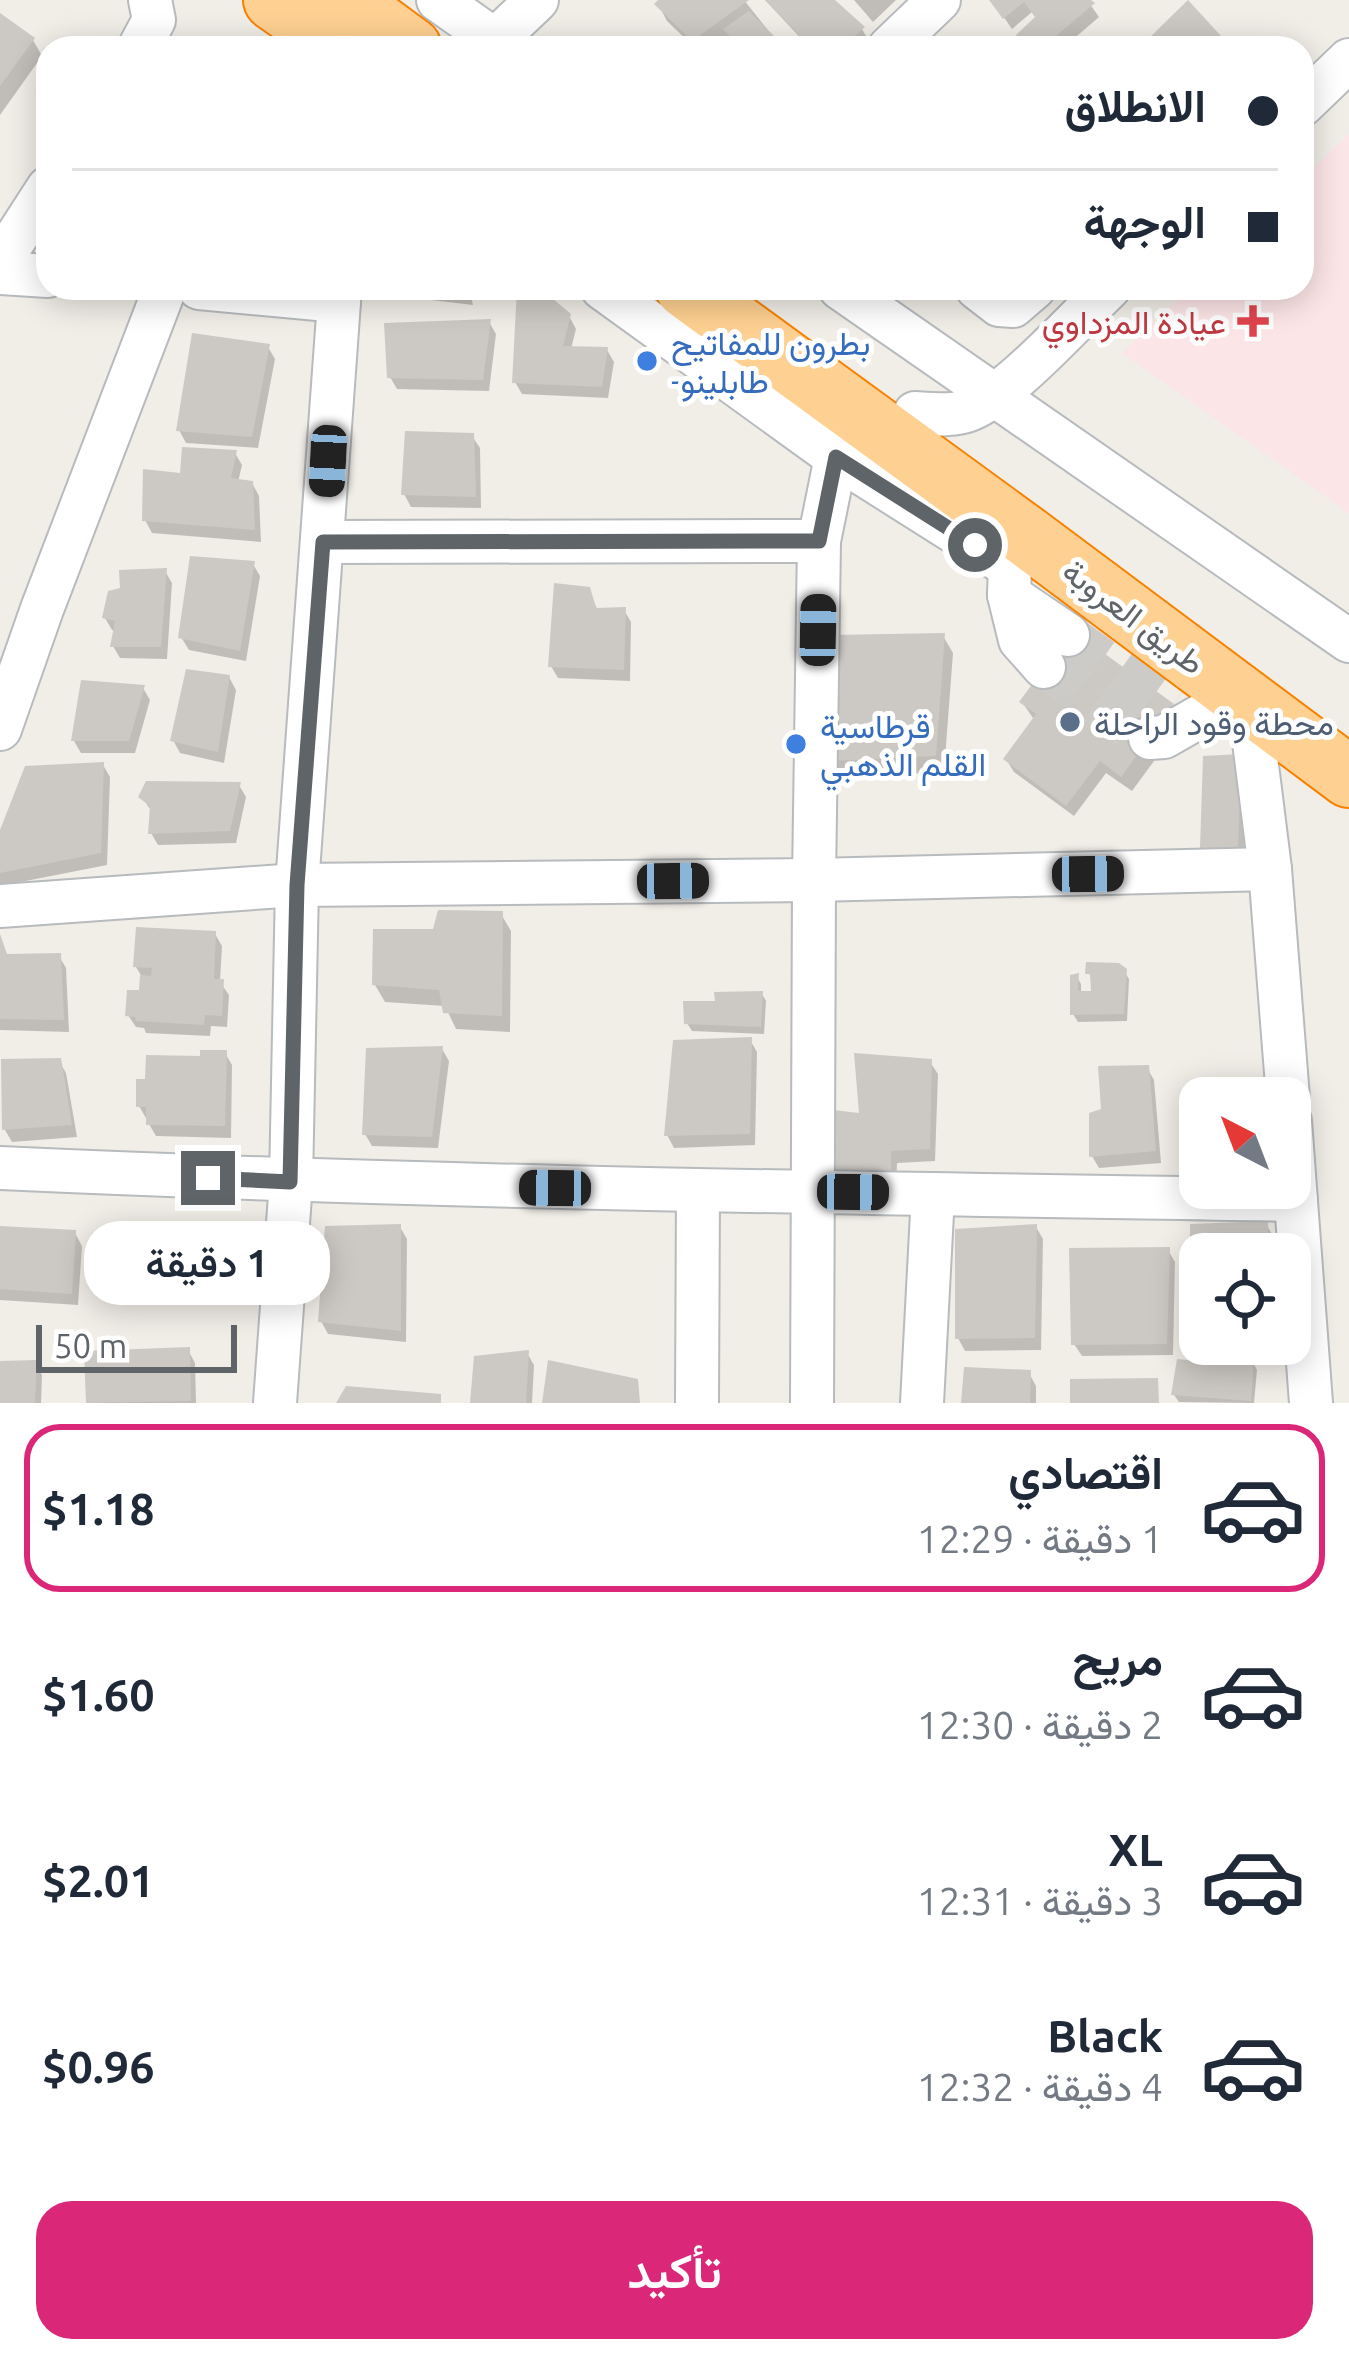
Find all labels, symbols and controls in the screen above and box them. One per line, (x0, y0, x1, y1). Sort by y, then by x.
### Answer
text: الانطلاق (1065, 80, 1206, 131)
text: الوجهة (1084, 196, 1206, 247)
place label: عيادة المزداوي (1042, 303, 1226, 349)
marker: عيادة المزداوي (1237, 305, 1269, 337)
place label: بطرون للمفاتيح -طابلينو (671, 324, 870, 402)
marker: بطرون للمفاتيح -طابلينو (634, 348, 660, 374)
car (308, 424, 348, 498)
route start (948, 518, 1002, 572)
street label: طريق العروبة (1054, 551, 1212, 684)
car (799, 594, 837, 666)
place label: محطة وقود الراحلة (1094, 704, 1334, 744)
place label: قرطاسية القلم الذهبي (820, 707, 986, 791)
marker: محطة وقود الراحلة (1057, 709, 1083, 735)
marker: قرطاسية القلم الذهبي (783, 731, 809, 757)
car (1052, 855, 1124, 893)
car (637, 862, 709, 900)
north arrow (1179, 1077, 1311, 1209)
map controls (1179, 1077, 1311, 1365)
route end (181, 1151, 235, 1205)
car (519, 1169, 591, 1207)
car (817, 1173, 889, 1211)
callout: 1 دقيقة (85, 1220, 331, 1304)
button: locate (1179, 1233, 1311, 1365)
text: 1 دقيقة (146, 1241, 268, 1284)
scale bar (36, 1319, 237, 1372)
text: 50 m (54, 1327, 127, 1364)
text: اقتصادي (1008, 1447, 1163, 1498)
icon: car (1199, 1454, 1307, 1562)
text: $1.18 (42, 1483, 155, 1534)
text: 1 دقيقة · 12:29 (917, 1517, 1163, 1560)
text: مريح (1072, 1633, 1163, 1684)
icon: car (1199, 1640, 1307, 1748)
text: $1.60 (42, 1669, 155, 1720)
text: 2 دقيقة · 12:30 (917, 1703, 1163, 1746)
text: XL (1109, 1824, 1163, 1875)
icon: car (1199, 1826, 1307, 1934)
text: $2.01 (42, 1855, 155, 1906)
text: 3 دقيقة · 12:31 (917, 1879, 1163, 1922)
text: Black (1047, 2010, 1163, 2061)
icon: car (1199, 2012, 1307, 2120)
text: $0.96 (42, 2041, 155, 2092)
text: 4 دقيقة · 12:32 (917, 2065, 1163, 2108)
button: تأكيد (36, 2201, 1313, 2339)

